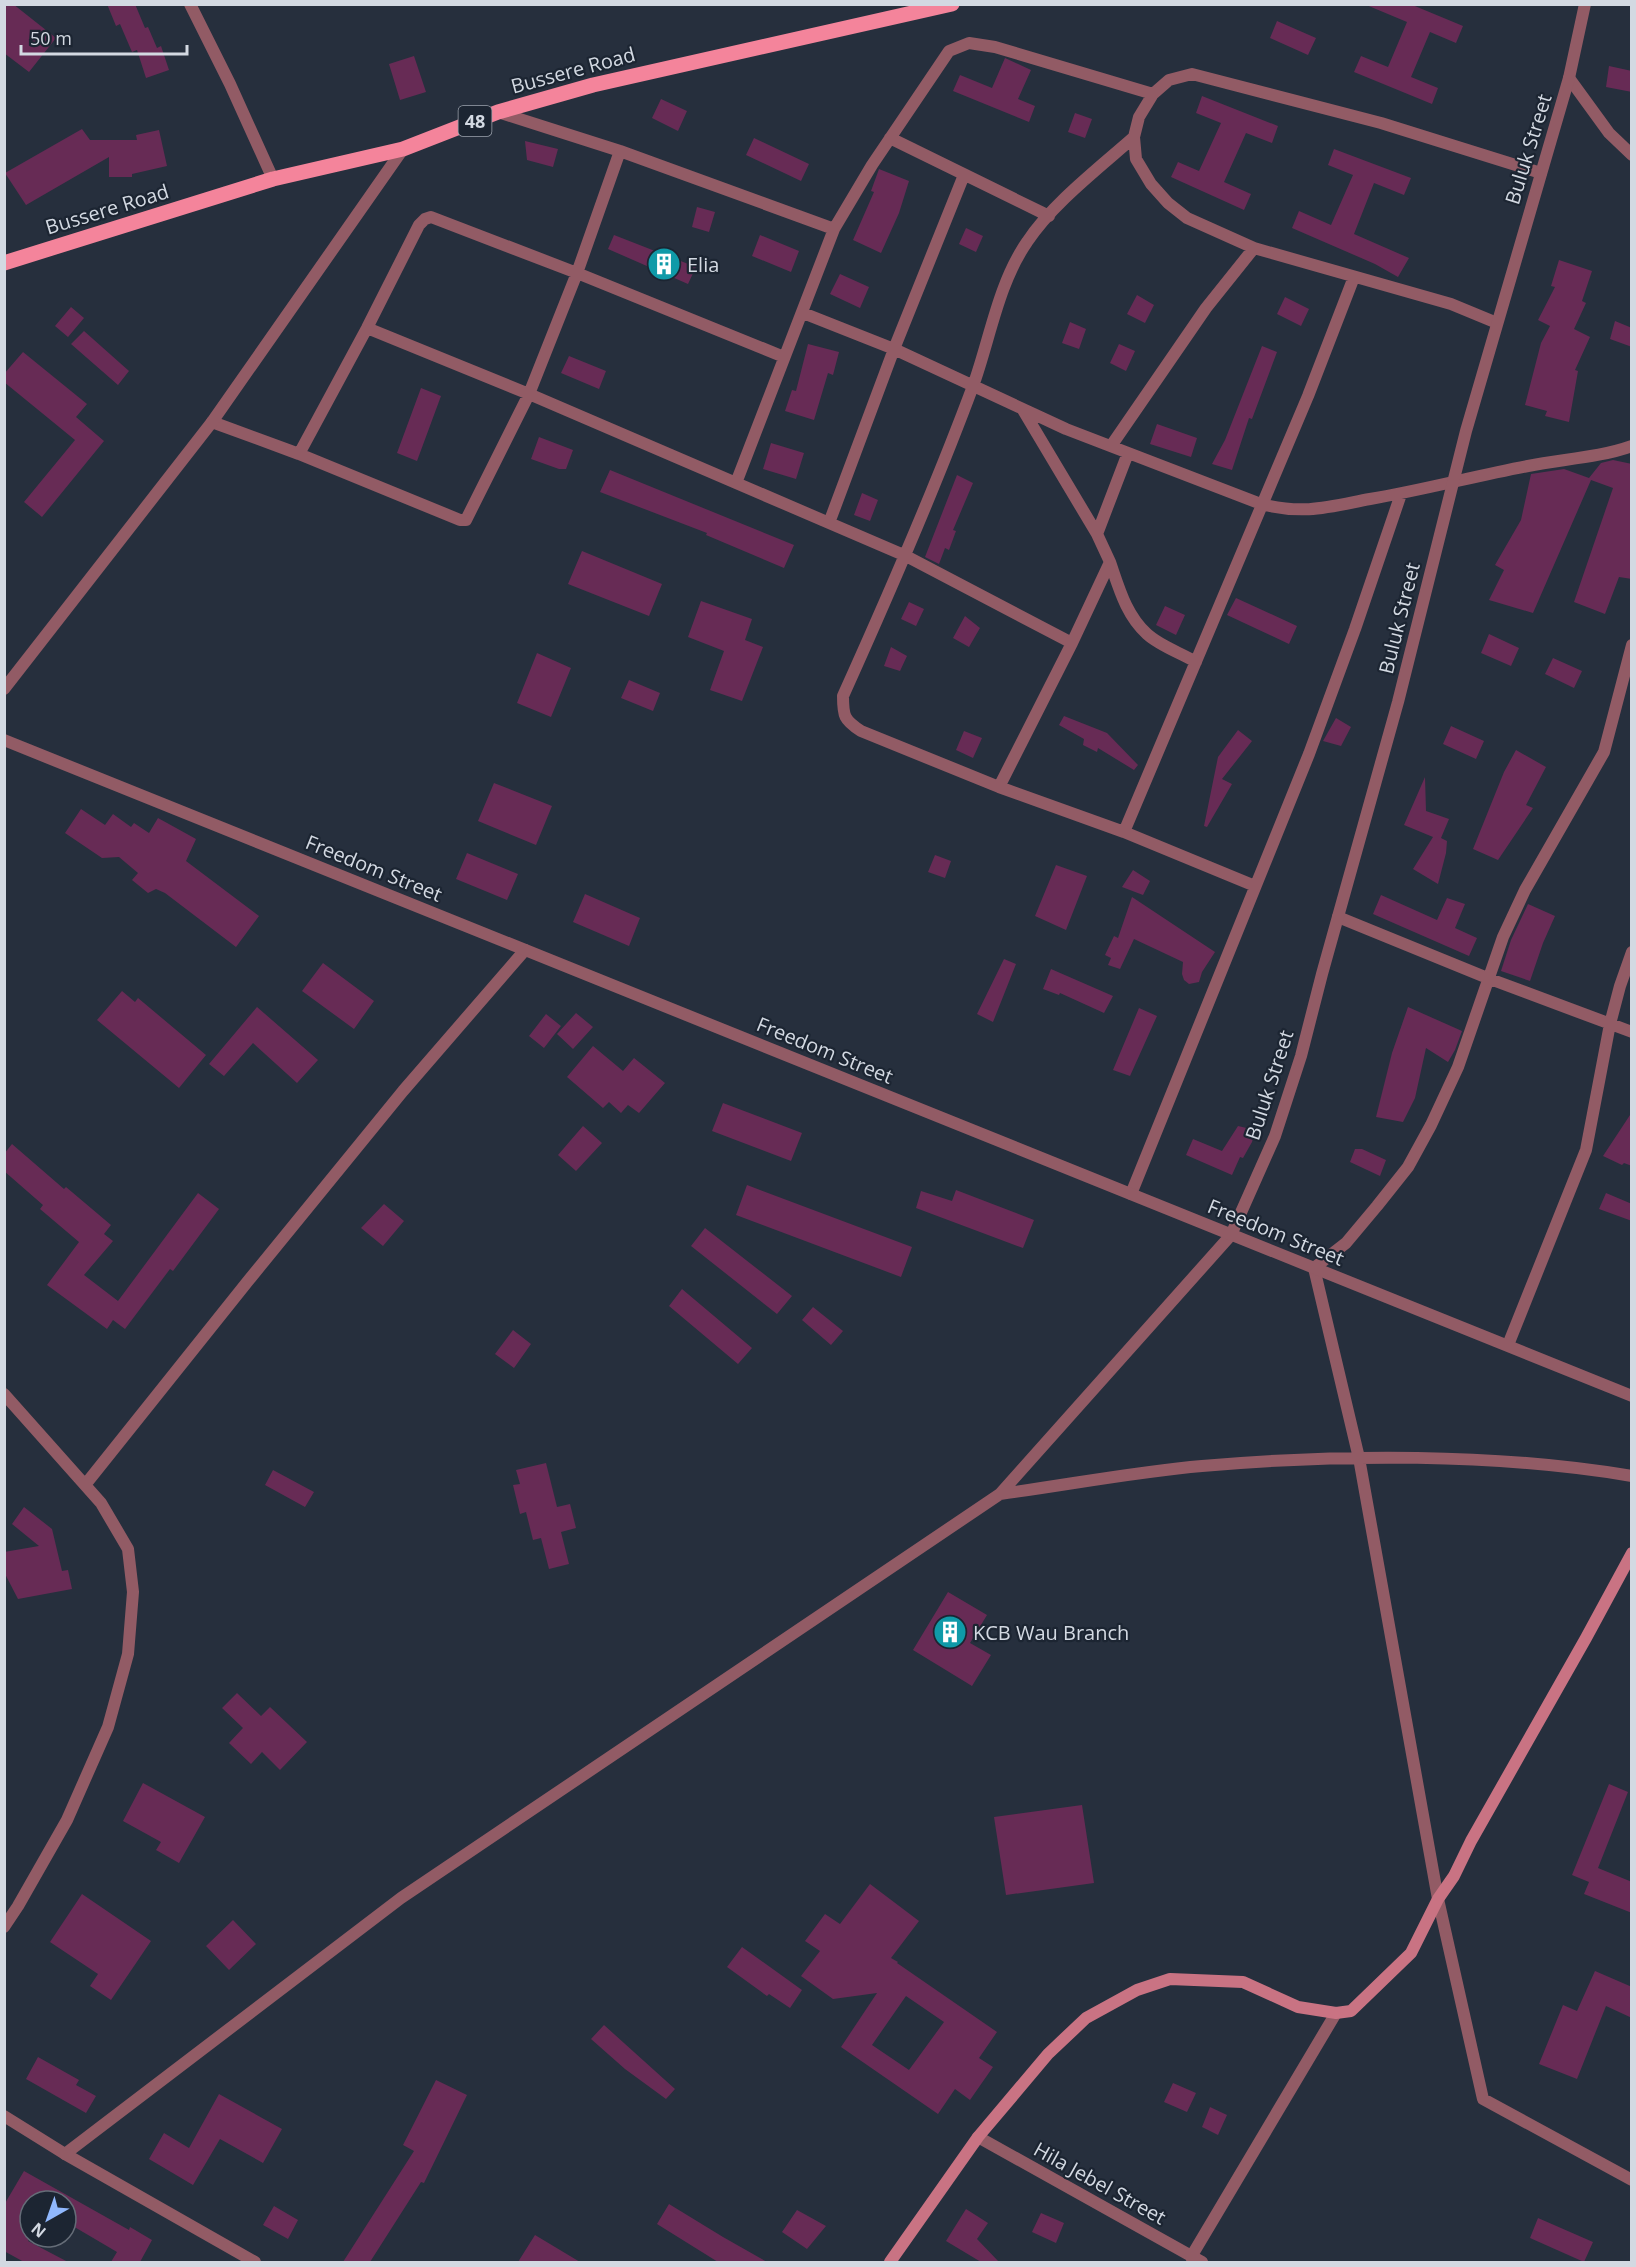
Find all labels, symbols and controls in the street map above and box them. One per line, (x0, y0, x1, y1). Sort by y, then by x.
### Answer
scale bar (21, 18, 188, 56)
text: 50 m (30, 26, 72, 50)
street label: Bussere Road (508, 40, 638, 100)
street label: Buluk Street (1498, 91, 1558, 207)
road number: 48 (458, 106, 492, 136)
street label: Bussere Road (42, 177, 172, 241)
building icon: Elia (646, 246, 682, 282)
place label: Elia (687, 251, 719, 278)
street label: Buluk Street (1372, 559, 1426, 677)
street label: Freedom Street (302, 828, 446, 908)
street label: Freedom Street (753, 1010, 897, 1090)
street label: Buluk Street (1239, 1027, 1299, 1143)
street label: Freedom Street (1204, 1192, 1348, 1272)
building icon: KCB Wau Branch (932, 1614, 968, 1650)
place label: KCB Wau Branch (973, 1619, 1129, 1646)
street label: Hila Jebel Street (1029, 2135, 1171, 2231)
north arrow (18, 2189, 78, 2249)
text: N (26, 2218, 50, 2243)

